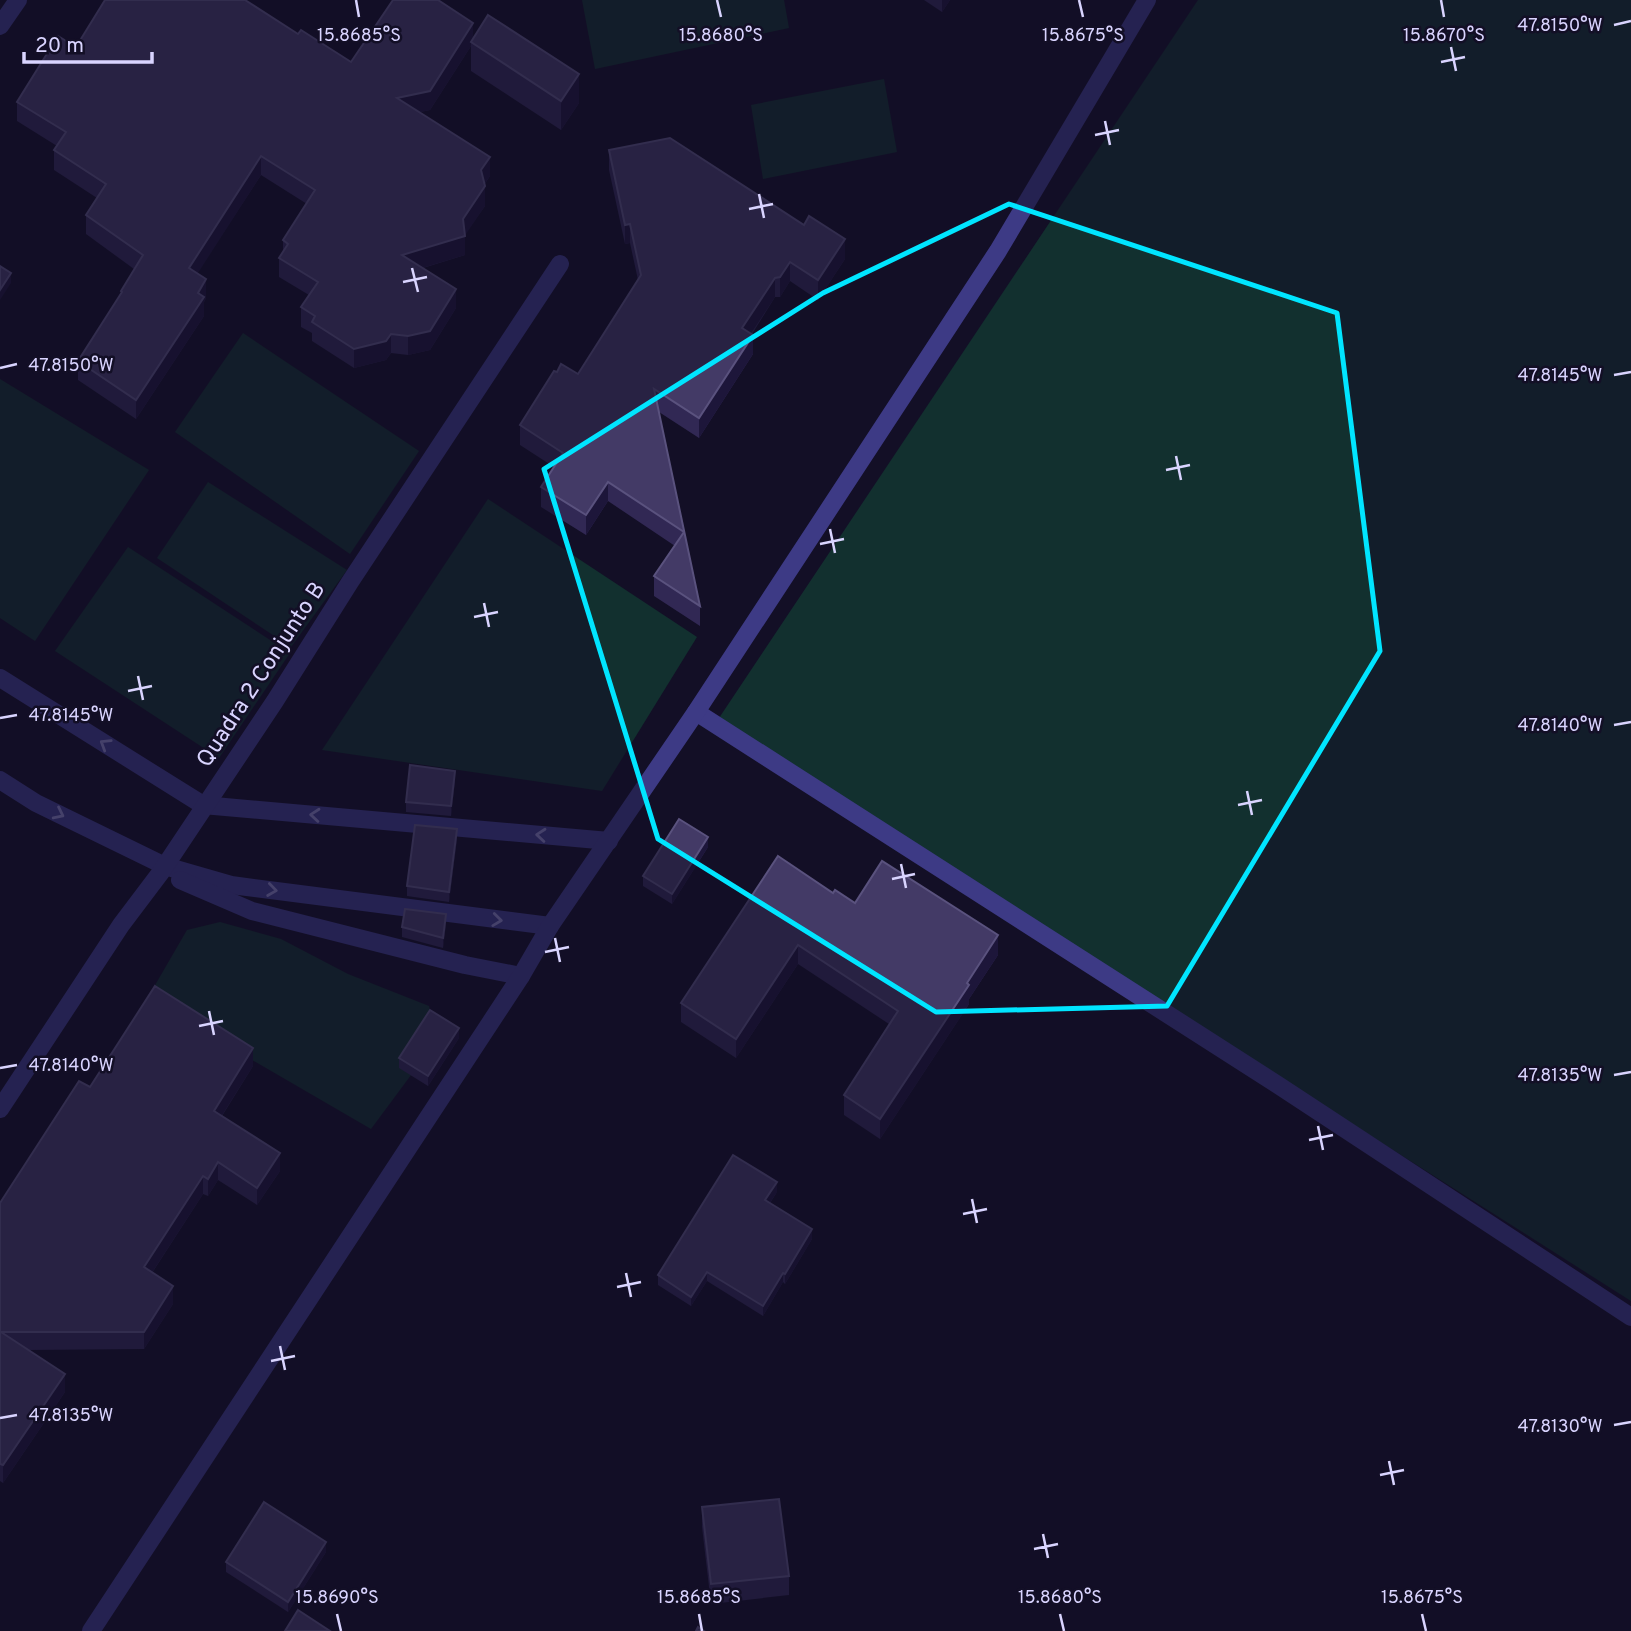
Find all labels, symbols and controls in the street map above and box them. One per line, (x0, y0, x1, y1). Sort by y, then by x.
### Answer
text: 47.8150°W (1517, 15, 1603, 38)
scale bar (24, 21, 152, 65)
text: 15.8685°S (317, 25, 401, 48)
text: 15.8680°S (679, 25, 763, 48)
text: 15.8675°S (1042, 25, 1124, 48)
text: 15.8670°S (1403, 25, 1485, 48)
text: 20 m (35, 33, 84, 60)
text: 47.8150°W (28, 355, 114, 378)
text: 47.8145°W (1518, 365, 1602, 388)
street label: Quadra 2 Conjunto B (191, 577, 333, 774)
text: 47.8145°W (29, 705, 113, 728)
text: 47.8140°W (1517, 715, 1603, 738)
one-way arrow (100, 740, 113, 753)
one-way arrow (52, 806, 64, 820)
one-way arrow (309, 808, 320, 823)
one-way arrow (536, 828, 547, 843)
one-way arrow (266, 883, 278, 898)
one-way arrow (491, 912, 503, 927)
text: 47.8140°W (28, 1055, 114, 1078)
text: 47.8135°W (1518, 1065, 1602, 1088)
text: 47.8135°W (29, 1405, 113, 1428)
text: 47.8130°W (1517, 1416, 1603, 1439)
text: 15.8690°S (295, 1587, 379, 1610)
text: 15.8685°S (657, 1587, 741, 1610)
text: 15.8680°S (1018, 1587, 1102, 1610)
text: 15.8675°S (1381, 1587, 1463, 1610)

